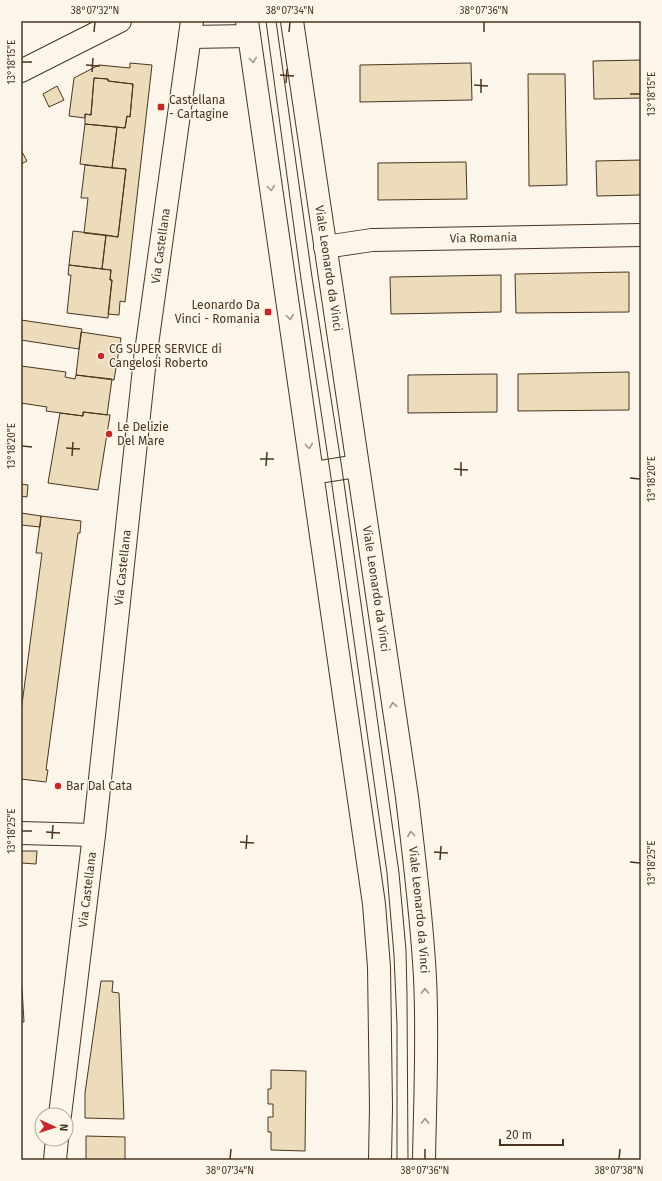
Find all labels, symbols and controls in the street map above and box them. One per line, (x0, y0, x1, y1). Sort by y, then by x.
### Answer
text: 38°07'32"N (71, 5, 119, 17)
text: 38°07'34"N (266, 5, 314, 17)
text: 38°07'36"N (460, 5, 508, 17)
text: 13°18'15"E (6, 40, 18, 84)
one-way arrow (248, 57, 257, 63)
text: 13°18'15"E (646, 72, 658, 116)
place label: Castellana - Cartagine (169, 93, 229, 121)
marker: Castellana - Cartagine (156, 102, 166, 112)
one-way arrow (266, 185, 275, 191)
street label: Viale Leonardo da Vinci (312, 204, 345, 332)
street label: Via Castellana (149, 207, 173, 285)
street label: Via Romania (449, 230, 517, 246)
place label: Leonardo Da Vinci - Romania (175, 298, 260, 326)
marker: Leonardo Da Vinci - Romania (263, 307, 273, 317)
one-way arrow (285, 314, 294, 320)
place label: CG SUPER SERVICE di Cangelosi Roberto (109, 342, 222, 370)
marker: CG SUPER SERVICE di Cangelosi Roberto (96, 351, 106, 361)
place label: Le Delizie Del Mare (117, 420, 169, 448)
text: 13°18'20"E (6, 423, 18, 469)
marker: Le Delizie Del Mare (104, 429, 114, 439)
one-way arrow (304, 443, 313, 449)
text: 13°18'20"E (646, 456, 658, 502)
street label: Viale Leonardo da Vinci (360, 525, 392, 653)
street label: Via Castellana (112, 529, 134, 606)
one-way arrow (389, 702, 398, 708)
place label: Bar Dal Cata (66, 779, 132, 793)
marker: Bar Dal Cata (53, 781, 63, 791)
text: 13°18'25"E (6, 808, 18, 854)
one-way arrow (407, 831, 416, 837)
text: 13°18'25"E (646, 840, 658, 886)
street label: Viale Leonardo da Vinci (406, 846, 432, 974)
street label: Via Castellana (76, 851, 99, 928)
one-way arrow (421, 988, 429, 994)
north arrow (34, 1107, 74, 1147)
one-way arrow (421, 1118, 429, 1124)
scale bar (500, 1121, 563, 1147)
text: N (57, 1124, 70, 1131)
text: 20 m (506, 1128, 532, 1142)
text: 38°07'34"N (206, 1165, 254, 1177)
text: 38°07'36"N (401, 1165, 449, 1177)
text: 38°07'38"N (595, 1165, 644, 1177)

